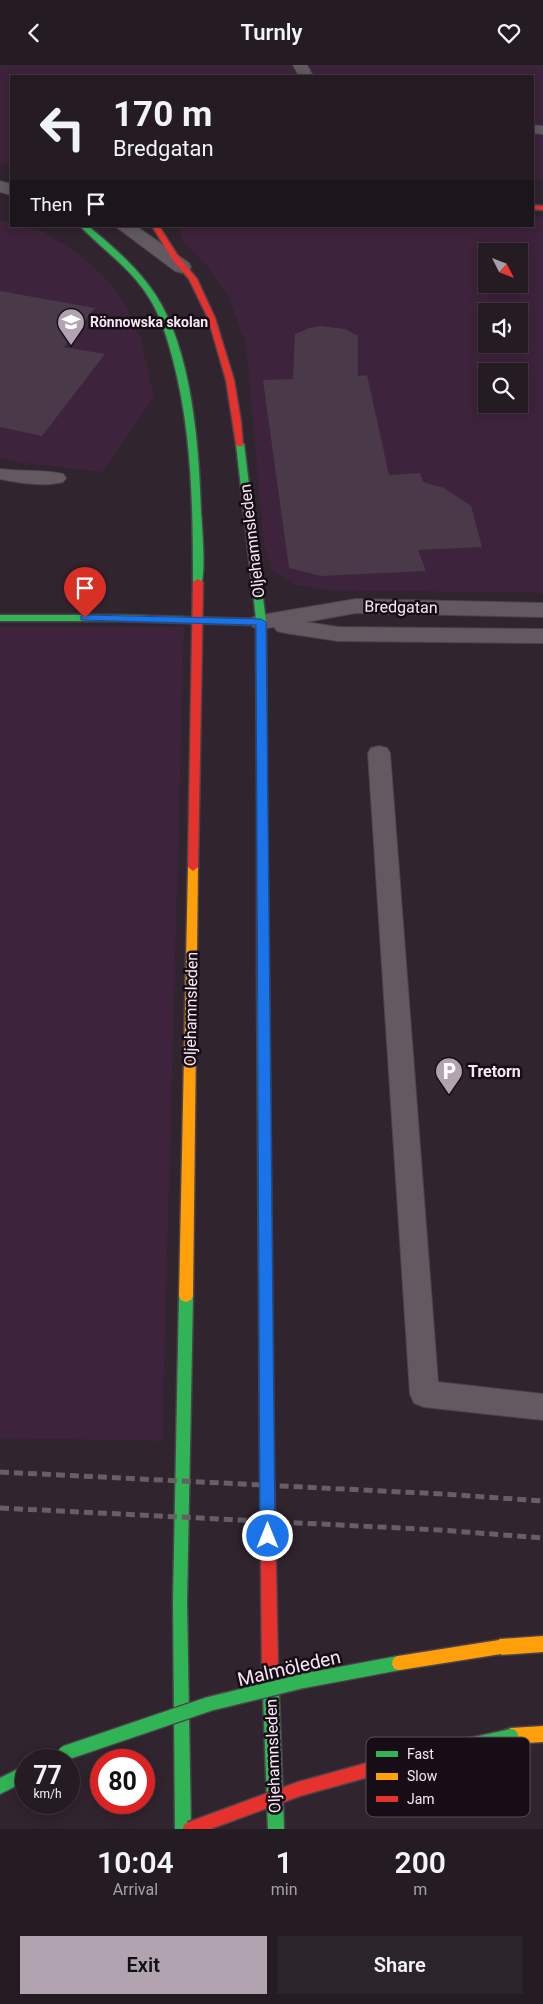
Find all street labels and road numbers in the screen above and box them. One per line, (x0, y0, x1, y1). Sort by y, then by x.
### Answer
street label: Oljehamnsleden (236, 483, 268, 599)
street label: Bredgatan (364, 597, 438, 617)
street label: Oljehamnsleden (181, 952, 201, 1066)
street label: Malmöleden (235, 1645, 343, 1691)
street label: Oljehamnsleden (262, 1698, 284, 1814)

